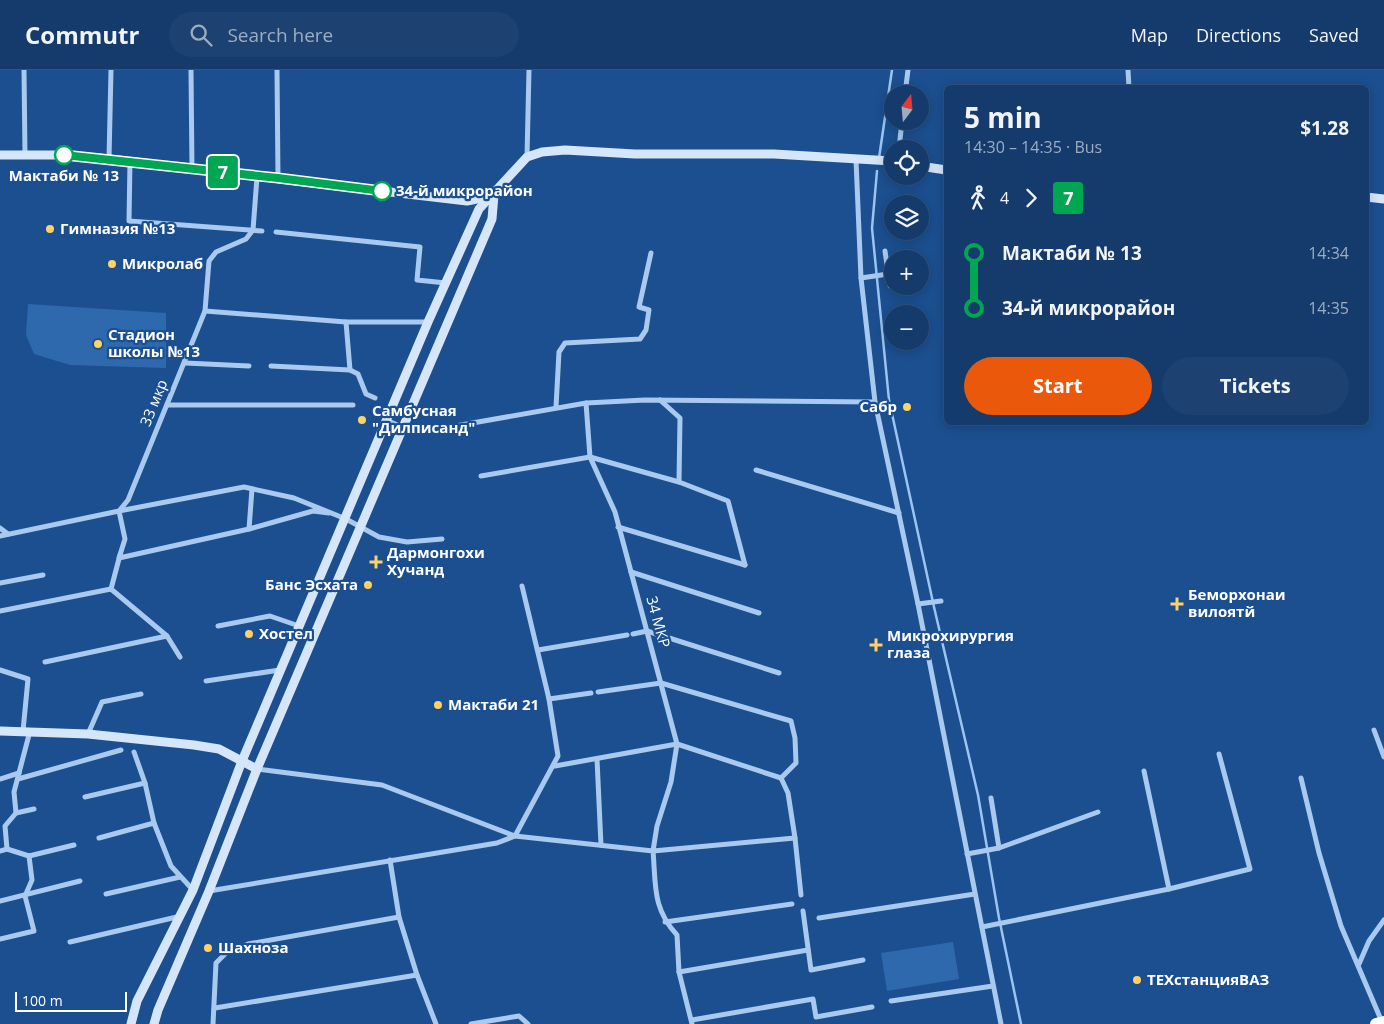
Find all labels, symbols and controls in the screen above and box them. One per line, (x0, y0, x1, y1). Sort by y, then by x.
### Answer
search box (169, 12, 519, 57)
text: Commutr (25, 18, 139, 51)
icon: search (187, 21, 215, 49)
text: Search here (227, 22, 333, 48)
text: Map (1131, 23, 1168, 47)
text: Directions (1196, 23, 1281, 47)
text: Saved (1309, 23, 1359, 47)
north arrow (884, 85, 929, 130)
map controls (884, 85, 929, 350)
text: 5 min (964, 98, 1042, 136)
text: $1.28 (1300, 115, 1349, 141)
text: 14:30 – 14:35 · Bus (964, 136, 1102, 158)
button: locate (884, 140, 929, 185)
marker: Мактаби № 13 (54, 145, 74, 165)
line badge: 7 (207, 156, 239, 188)
text: 7 (218, 160, 228, 184)
place label: Мактаби № 13 (9, 165, 119, 185)
place label: 34-й микрорайон (396, 180, 533, 200)
marker: 34-й микрорайон (372, 181, 392, 201)
icon: walk (964, 184, 992, 212)
icon: forward (1017, 184, 1045, 212)
text: 7 (1063, 186, 1073, 210)
text: 4 (1000, 187, 1009, 209)
button: layers (884, 195, 929, 240)
place label: Гимназия №13 (60, 218, 175, 238)
marker: Гимназия №13 (44, 223, 56, 235)
text: Мактаби № 13 (1002, 240, 1142, 266)
text: 14:34 (1308, 242, 1349, 264)
button: + (884, 250, 929, 295)
place label: Микролаб (122, 253, 203, 273)
marker: Микролаб (106, 258, 118, 270)
text: 34-й микрорайон (1002, 295, 1175, 321)
text: 14:35 (1308, 297, 1349, 319)
button: − (884, 305, 929, 350)
place label: Стадион школы №13 (108, 324, 200, 361)
marker: Стадион школы №13 (92, 338, 104, 350)
button: Start (964, 357, 1152, 415)
button: Tickets (1162, 357, 1349, 415)
street label: 33 мкр (135, 376, 172, 429)
place label: Сабр (860, 396, 897, 416)
place label: Самбусная "Дилписанд" (372, 400, 475, 437)
marker: Сабр (901, 401, 913, 413)
marker: Самбусная "Дилписанд" (356, 414, 368, 426)
place label: Дармонгохи Хучанд (387, 542, 485, 579)
marker: Дармонгохи Хучанд (369, 555, 383, 569)
place label: Банс Эсхата (265, 574, 358, 594)
marker: Банс Эсхата (362, 579, 374, 591)
place label: Беморхонаи вилоятй (1188, 584, 1286, 621)
street label: 34 МКР (642, 594, 675, 650)
marker: Беморхонаи вилоятй (1170, 597, 1184, 611)
place label: Хостел (259, 623, 313, 643)
place label: Микрохирургия глаза (887, 625, 1014, 662)
marker: Хостел (243, 628, 255, 640)
marker: Микрохирургия глаза (869, 638, 883, 652)
place label: Мактаби 21 (448, 694, 539, 714)
marker: Мактаби 21 (432, 699, 444, 711)
place label: Шахноза (218, 937, 289, 957)
marker: Шахноза (202, 942, 214, 954)
place label: ТЕХстанцияВАЗ (1147, 969, 1270, 989)
marker: ТЕХстанцияВАЗ (1131, 974, 1143, 986)
scale bar (15, 989, 128, 1012)
text: 100 m (22, 991, 63, 1010)

